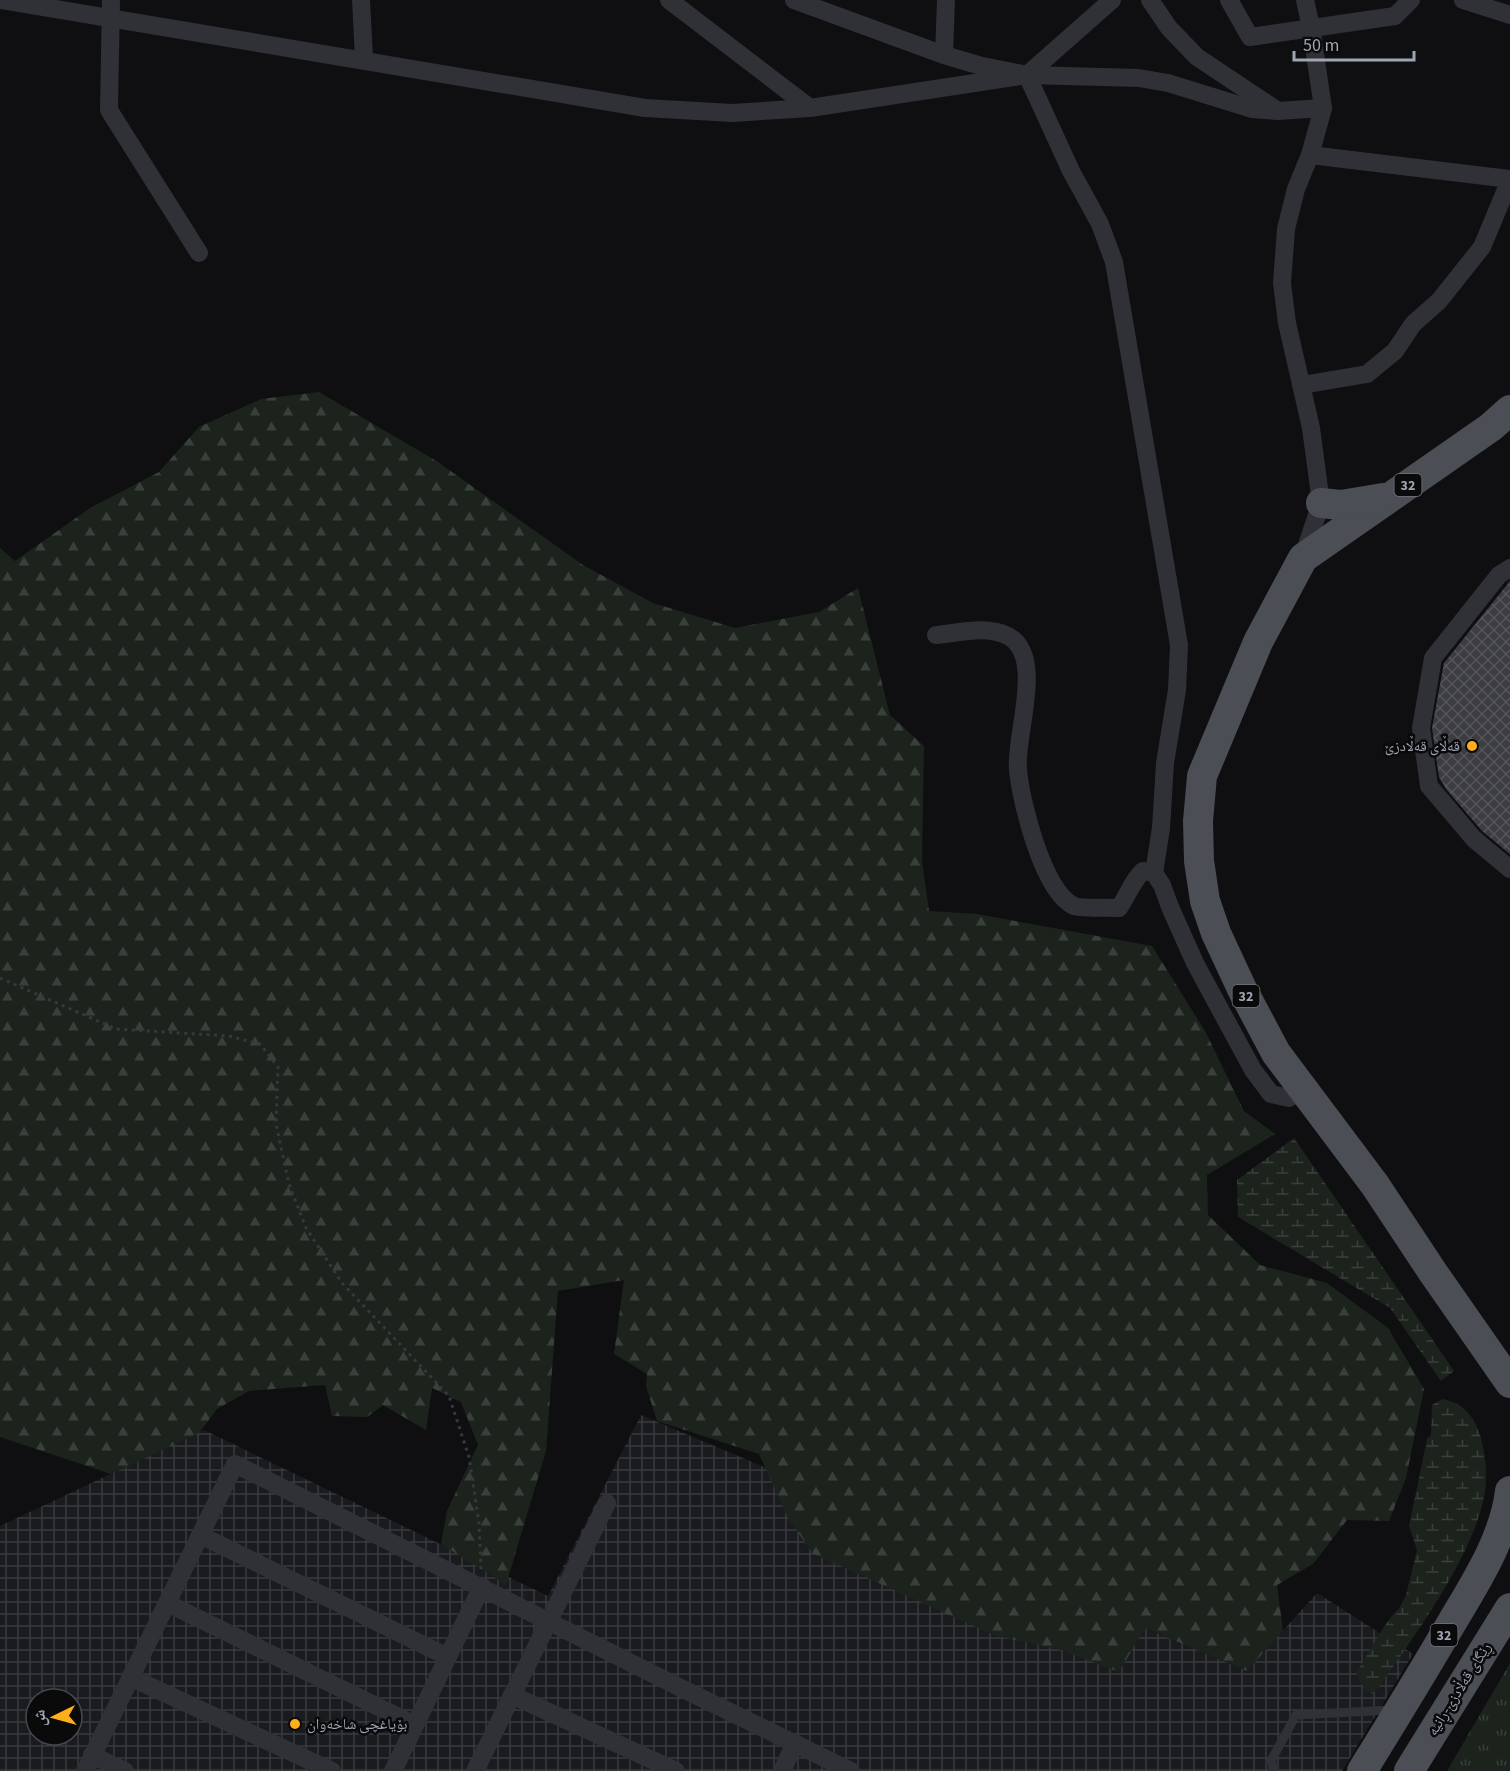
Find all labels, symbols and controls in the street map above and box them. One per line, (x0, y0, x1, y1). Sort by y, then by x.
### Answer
scale bar (1294, 24, 1414, 62)
text: 50 m (1303, 33, 1339, 58)
road number: 32 (1394, 474, 1422, 496)
place label: قەڵای قەڵادزێ (1385, 735, 1460, 757)
marker: قەڵای قەڵادزێ (1465, 739, 1479, 753)
road number: 32 (1232, 985, 1260, 1007)
road number: 32 (1430, 1624, 1458, 1646)
street label: ڕێگای قەڵادزێ-ڕانیە (1422, 1638, 1498, 1741)
north arrow (24, 1687, 84, 1747)
text: ش (28, 1709, 52, 1728)
place label: بۆیاغچی شاخەوان (307, 1714, 407, 1735)
marker: بۆیاغچی شاخەوان (288, 1717, 302, 1731)

